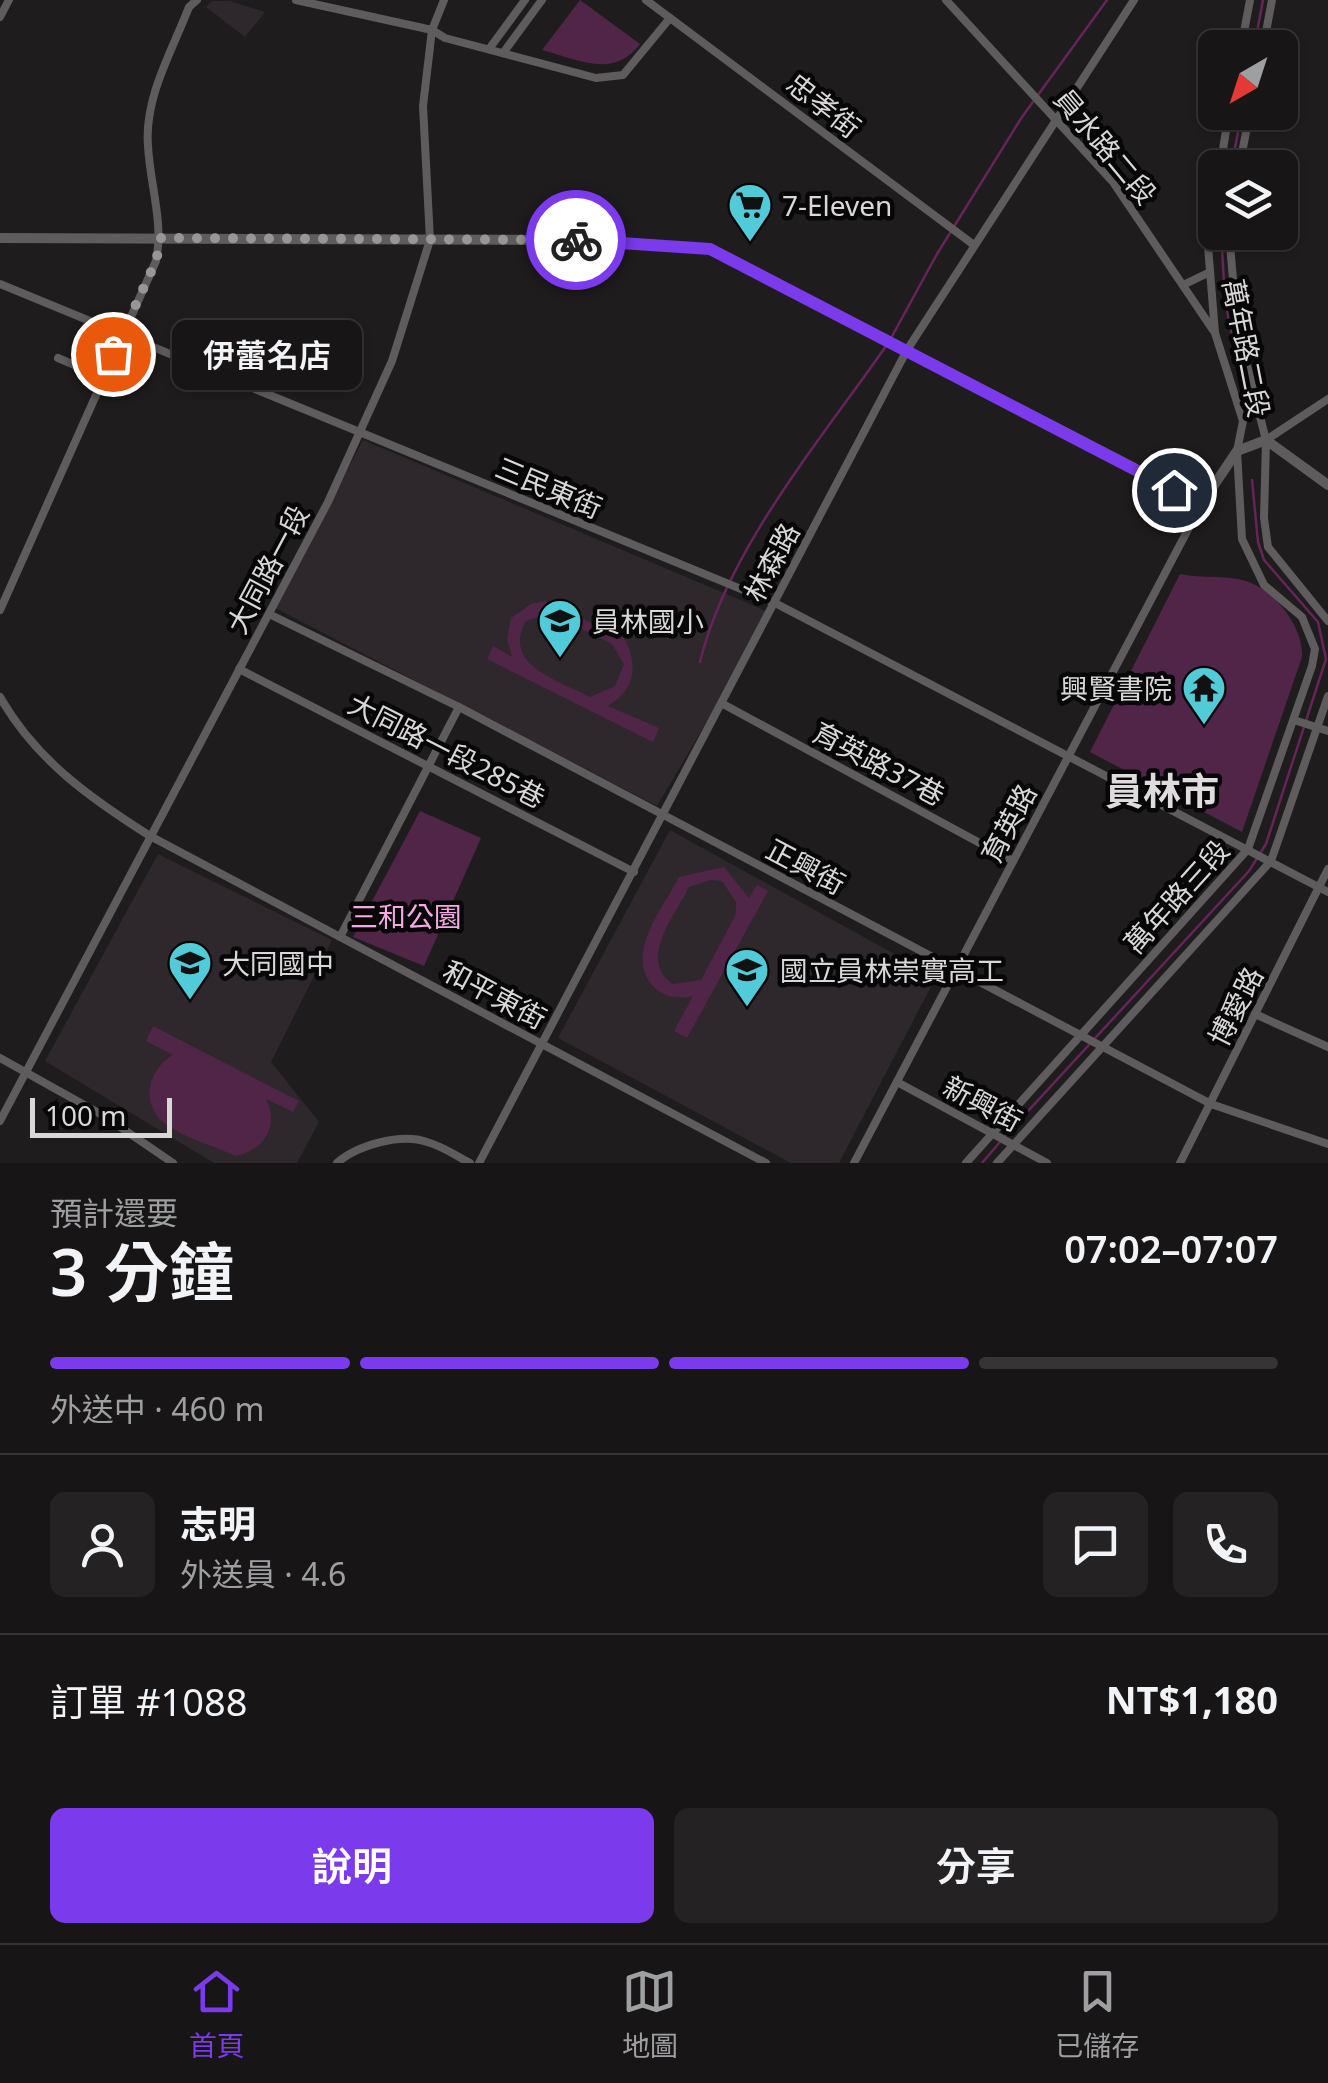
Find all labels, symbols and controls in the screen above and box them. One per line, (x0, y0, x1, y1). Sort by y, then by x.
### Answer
north arrow (1198, 30, 1298, 130)
map controls (1198, 30, 1298, 250)
street label: 忠孝街 (779, 64, 869, 146)
street label: 員水路二段 (1046, 80, 1166, 212)
button: layers (1198, 150, 1298, 250)
supermarket icon: 7-Eleven (727, 182, 773, 243)
place label: 7-Eleven (782, 186, 892, 224)
courier (526, 190, 626, 290)
icon: bike (549, 213, 604, 268)
street label: 萬年路二段 (1215, 276, 1279, 420)
pin (71, 312, 156, 397)
callout: 伊蕾名店 (173, 319, 363, 389)
icon: bag (86, 327, 141, 382)
text: 伊蕾名店 (203, 333, 331, 376)
street label: 三民東街 (490, 448, 608, 526)
pin (1132, 448, 1217, 533)
icon: home (1147, 463, 1202, 518)
street label: 大同路一段 (217, 498, 317, 640)
street label: 林森路 (735, 516, 807, 608)
school or university icon: 員林國小 (537, 598, 583, 659)
place label: 員林國小 (592, 602, 704, 640)
temple icon: 興賢書院 (1181, 665, 1227, 726)
place label: 興賢書院 (1060, 669, 1172, 707)
street label: 大同路一段285巷 (342, 684, 552, 816)
street label: 育英路37巷 (806, 712, 952, 814)
district label: 員林市 (1105, 764, 1219, 816)
street label: 育英路 (972, 777, 1044, 869)
street label: 正興街 (760, 830, 852, 902)
street label: 萬年路三段 (1115, 831, 1237, 961)
park label: 三和公園 (350, 897, 462, 935)
school or university icon: 大同國中 (167, 940, 213, 1001)
place label: 大同國中 (222, 944, 334, 982)
school or university icon: 國立員林崇實高工 (724, 947, 770, 1008)
street label: 和平東街 (437, 951, 553, 1037)
place label: 國立員林崇實高工 (780, 951, 1004, 989)
street label: 博愛路 (1199, 960, 1271, 1052)
street label: 新興街 (937, 1067, 1029, 1139)
scale bar (30, 1093, 172, 1138)
text: 100 m (45, 1096, 127, 1134)
text: 預計還要 (50, 1191, 178, 1234)
text: 07:02–07:07 (1064, 1222, 1278, 1274)
text: 3 分鐘 (50, 1227, 234, 1315)
text: 外送中 · 460 m (50, 1387, 264, 1430)
button: person (50, 1492, 155, 1597)
button: chat (1043, 1492, 1148, 1597)
button: phone (1173, 1492, 1278, 1597)
text: 志明 (180, 1497, 256, 1549)
text: 外送員 · 4.6 (180, 1552, 346, 1595)
text: NT$1,180 (1106, 1673, 1278, 1725)
text: 訂單 #1088 (50, 1675, 247, 1727)
button: 說明 (50, 1808, 654, 1923)
button: 分享 (674, 1808, 1278, 1923)
tab: 首頁 (189, 1964, 245, 2064)
tab: 地圖 (622, 1964, 678, 2064)
tab: 已儲存 (1055, 1964, 1139, 2064)

